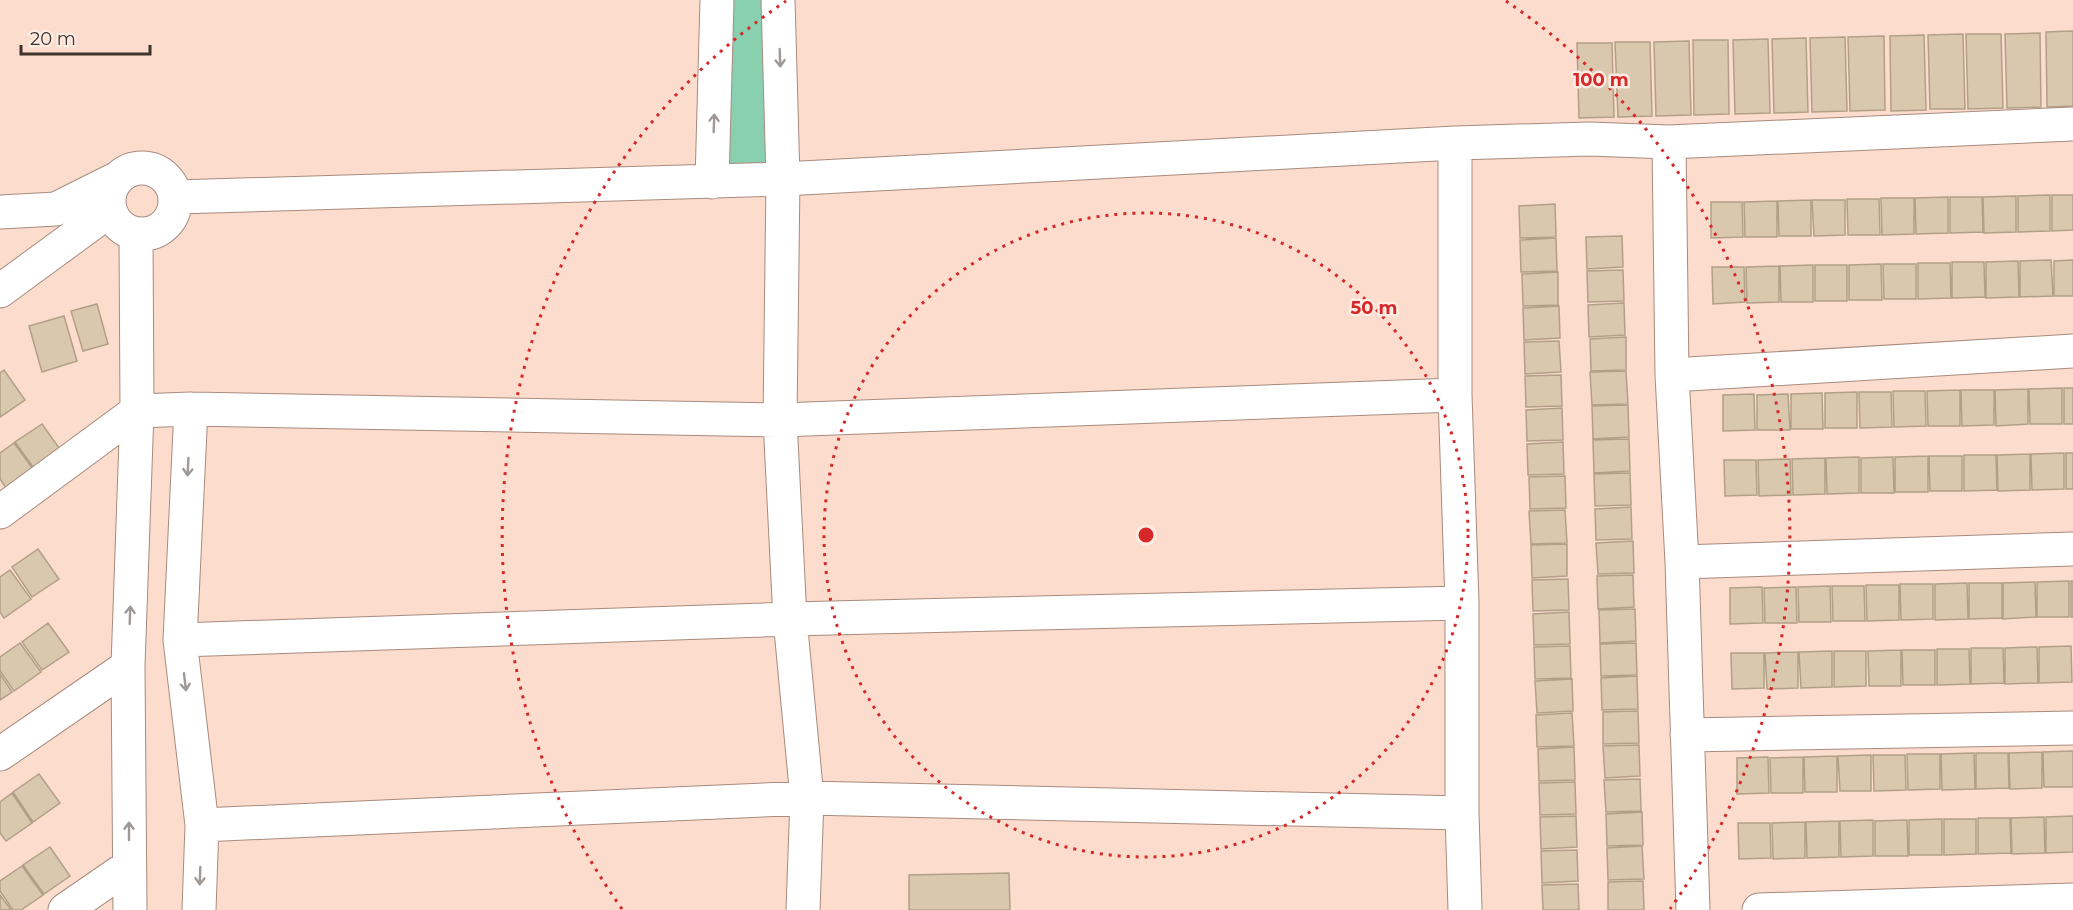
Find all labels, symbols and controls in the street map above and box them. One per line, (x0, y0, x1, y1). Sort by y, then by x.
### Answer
scale bar (21, 18, 150, 56)
text: 20 m (30, 28, 76, 50)
one-way arrow (774, 48, 785, 68)
text: 100 m (1573, 69, 1629, 91)
one-way arrow (708, 114, 720, 134)
text: 50 m (1351, 297, 1397, 319)
one-way arrow (183, 456, 194, 476)
centre of rings (1136, 525, 1156, 545)
one-way arrow (124, 605, 135, 625)
one-way arrow (179, 672, 190, 692)
one-way arrow (123, 821, 135, 841)
one-way arrow (195, 866, 206, 886)

